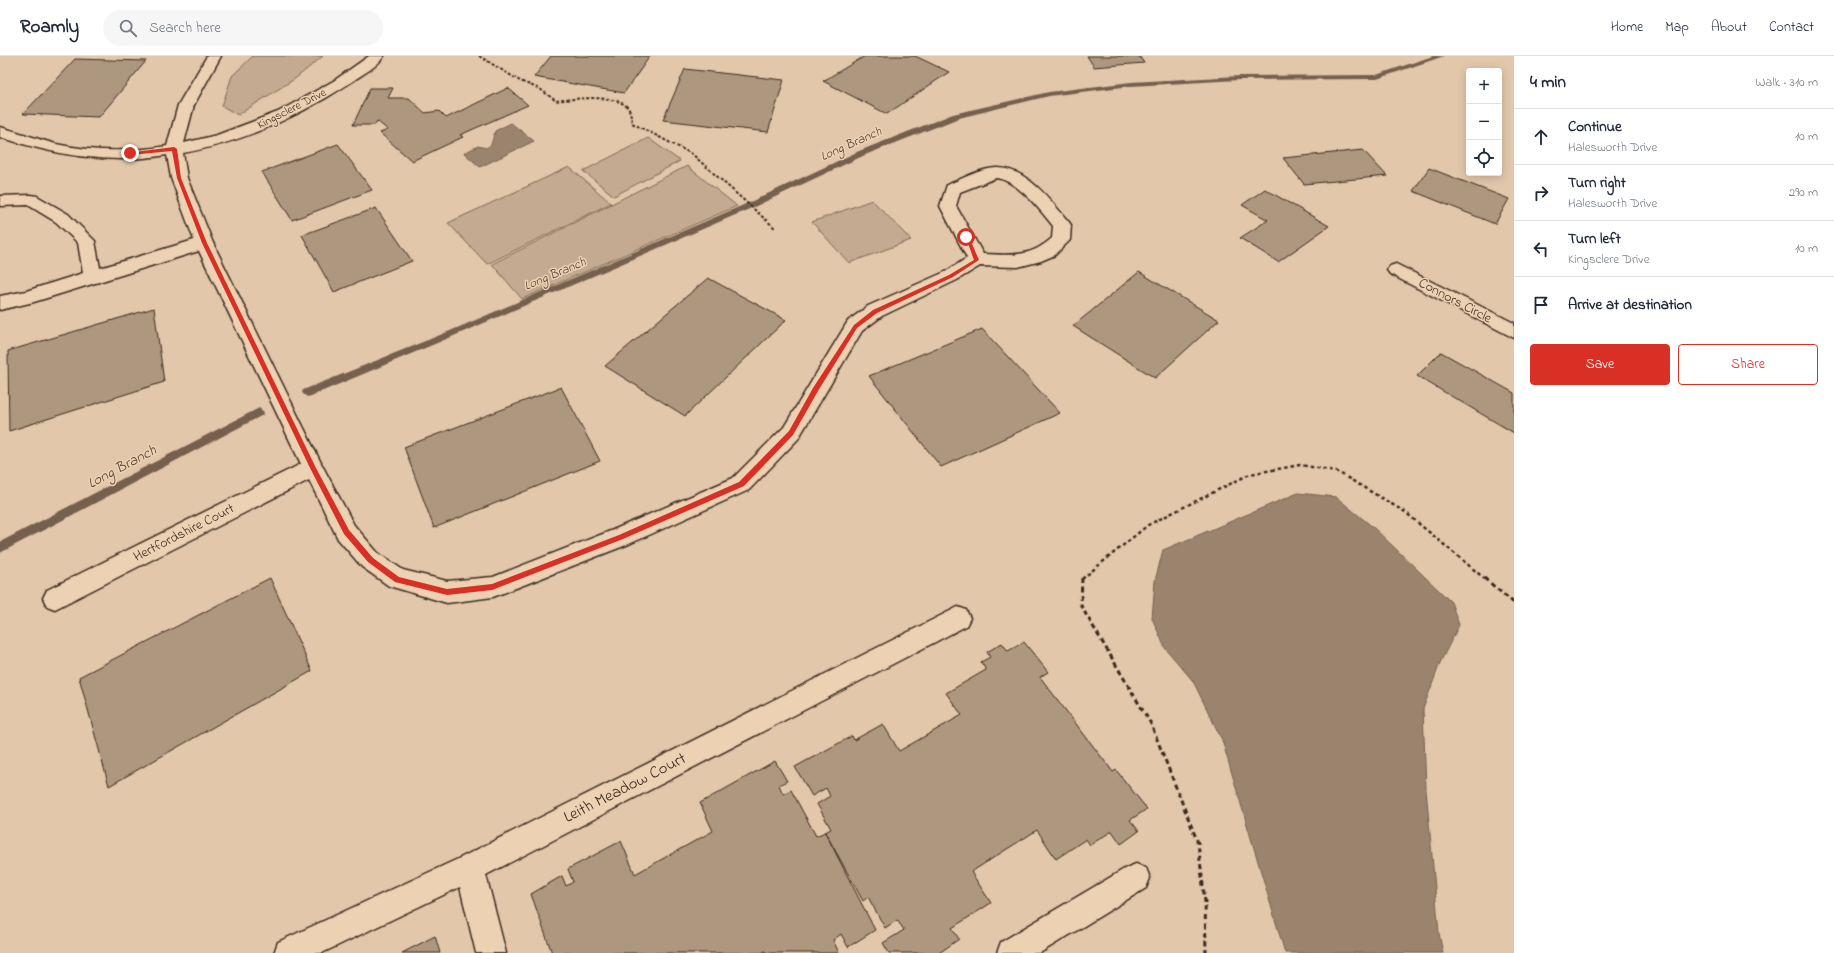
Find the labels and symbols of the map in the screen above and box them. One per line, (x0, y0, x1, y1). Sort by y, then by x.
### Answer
street label: Kingsclere Drive (254, 84, 331, 135)
water label: Long Branch (817, 122, 886, 167)
route end (121, 144, 139, 162)
route start (957, 228, 975, 246)
water label: Long Branch (521, 252, 590, 296)
street label: Connors Circle (1415, 273, 1496, 329)
water label: Long Branch (84, 439, 162, 495)
street label: Hertfordshire Court (130, 498, 238, 568)
street label: Leith Meadow Court (559, 746, 691, 830)

